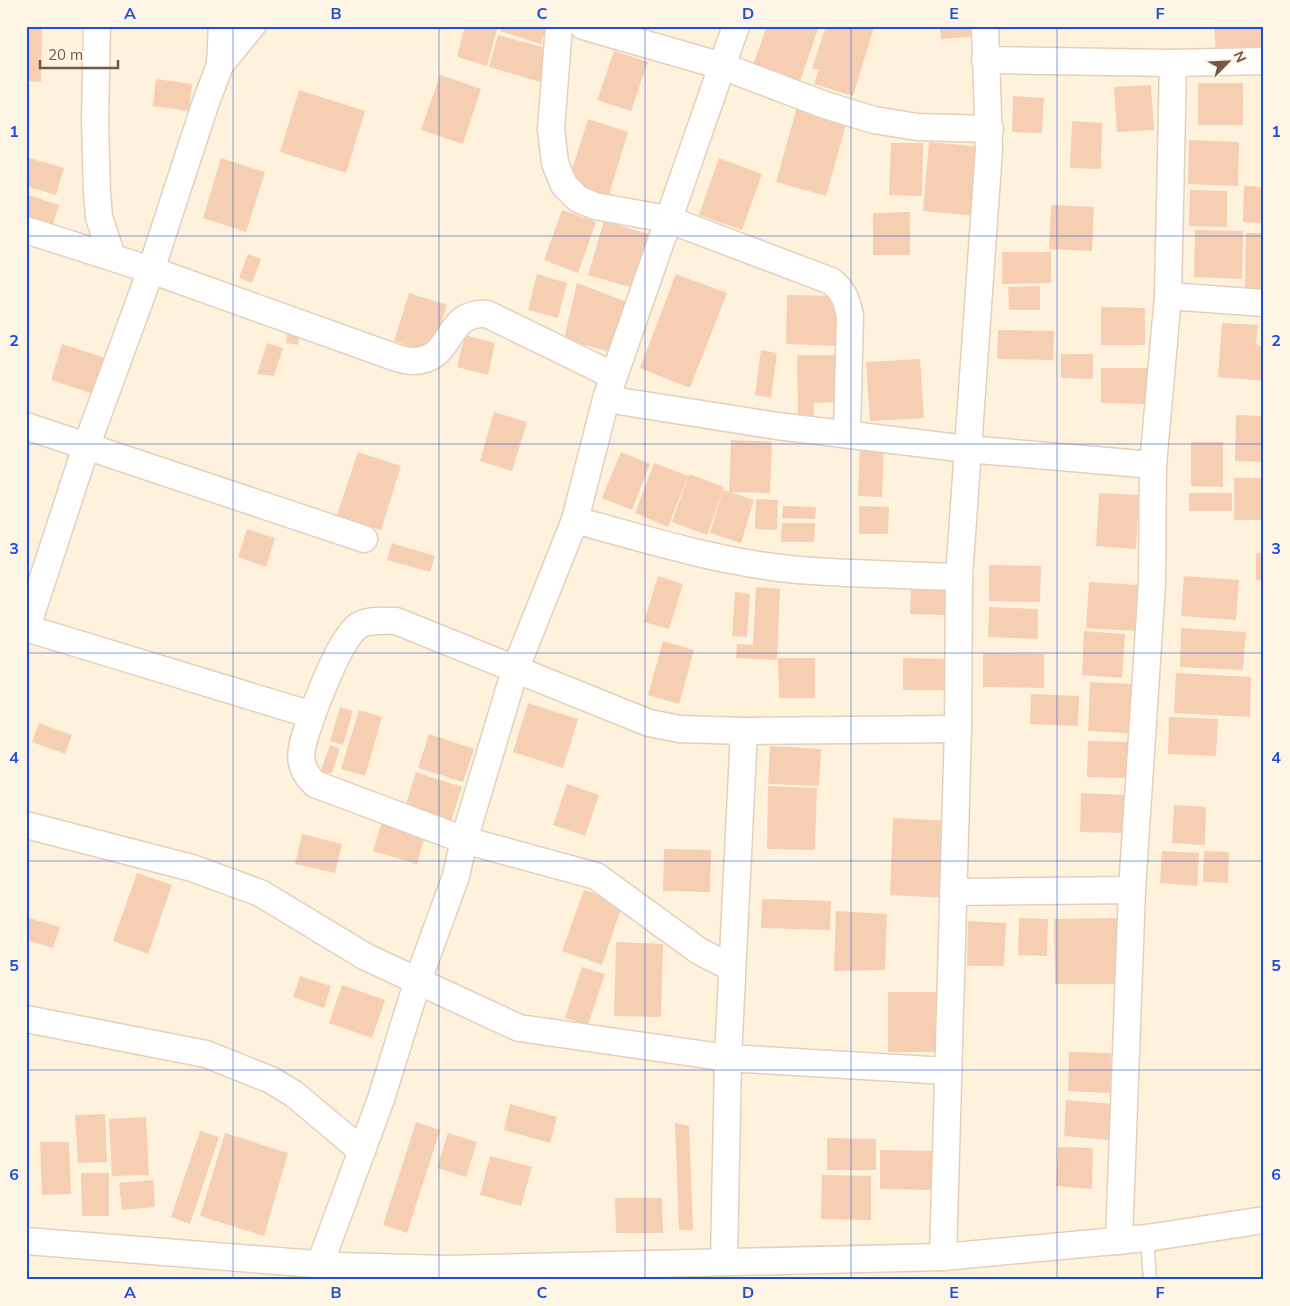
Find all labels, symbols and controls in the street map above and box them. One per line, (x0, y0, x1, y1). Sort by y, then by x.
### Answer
text: A (124, 3, 136, 23)
text: B (330, 3, 342, 23)
text: C (537, 3, 548, 23)
text: D (742, 3, 754, 23)
text: E (949, 3, 959, 23)
text: F (1155, 3, 1165, 23)
scale bar (40, 38, 118, 70)
north arrow (1202, 38, 1252, 88)
text: 20 m (48, 45, 83, 64)
text: N (1230, 48, 1250, 65)
text: 1 (9, 121, 19, 141)
text: 1 (1271, 121, 1281, 141)
text: 2 (9, 330, 19, 350)
text: 2 (1271, 330, 1281, 350)
text: 3 (9, 538, 19, 558)
text: 3 (1271, 538, 1281, 558)
text: 4 (9, 747, 19, 767)
text: 4 (1271, 747, 1281, 767)
text: 5 (9, 955, 19, 975)
text: 5 (1271, 955, 1281, 975)
text: 6 (9, 1164, 19, 1184)
text: 6 (1271, 1164, 1281, 1184)
text: A (124, 1282, 136, 1302)
text: B (330, 1282, 342, 1302)
text: C (537, 1282, 548, 1302)
text: D (742, 1282, 754, 1302)
text: E (949, 1282, 959, 1302)
text: F (1155, 1282, 1165, 1302)

